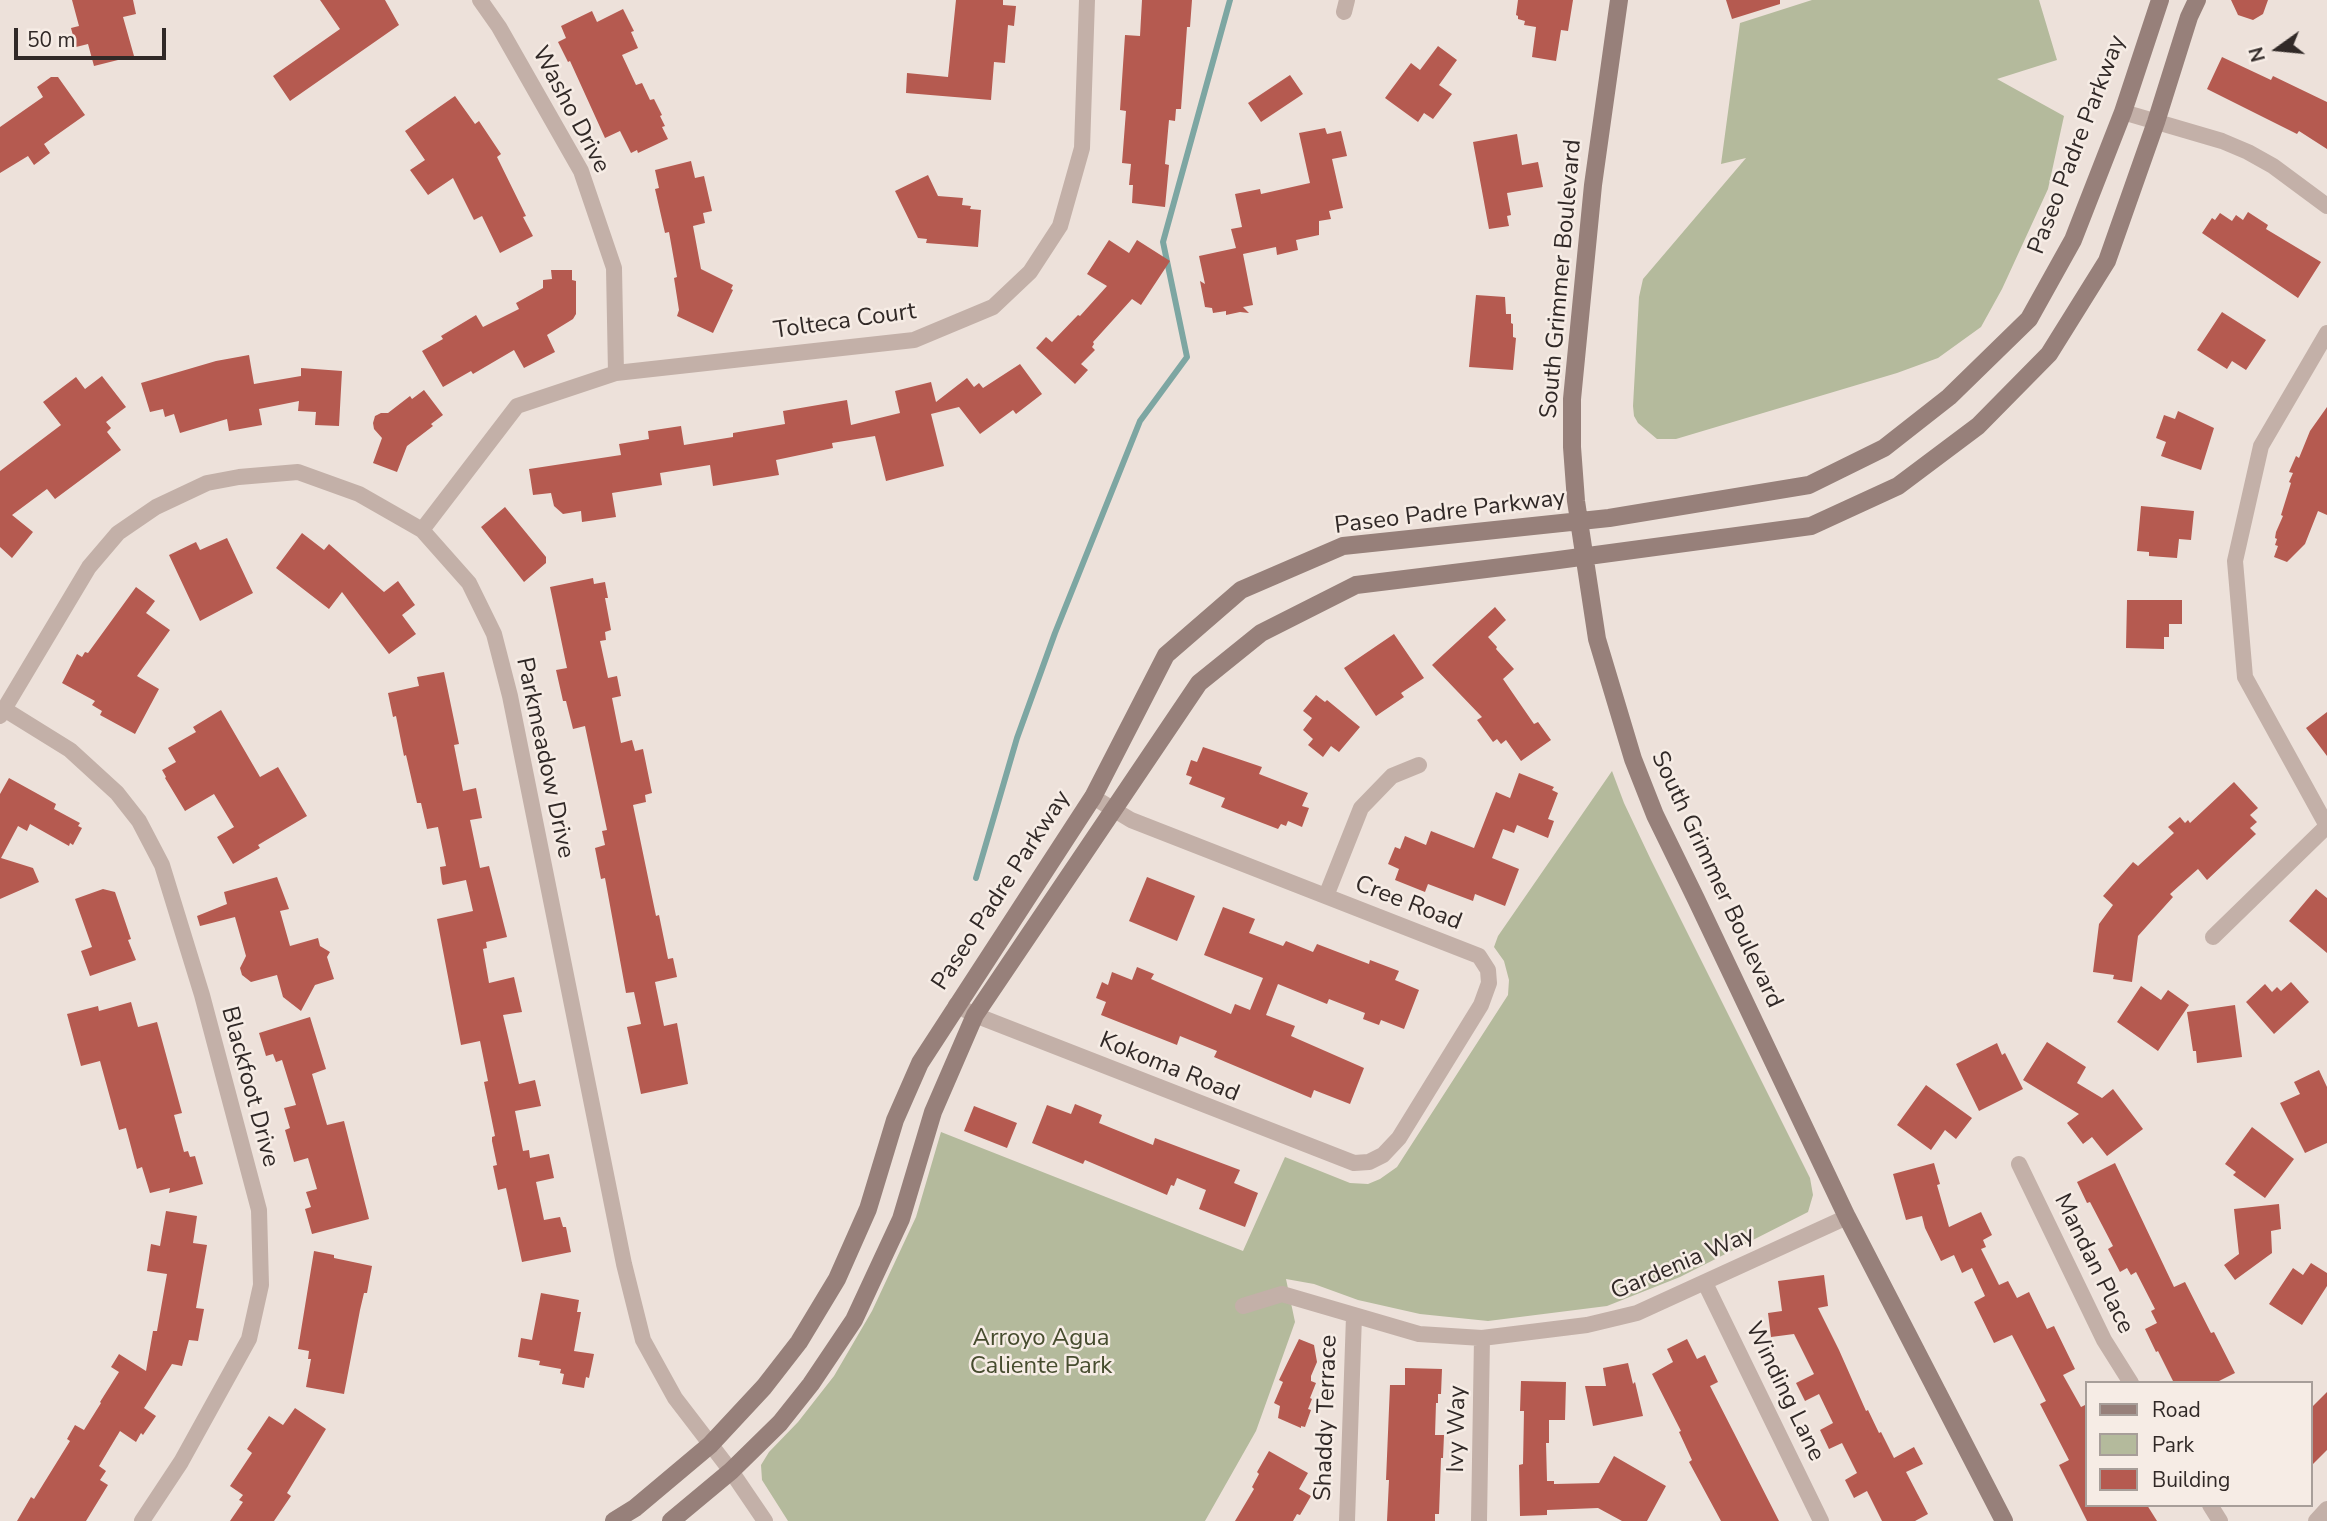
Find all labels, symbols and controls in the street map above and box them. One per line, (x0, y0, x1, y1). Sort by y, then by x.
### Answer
scale bar (18, 14, 170, 58)
north arrow (2243, 14, 2313, 84)
text: 50 m (27, 26, 76, 54)
street label: Paseo Padre Parkway (2023, 31, 2133, 259)
street label: Washo Drive (525, 42, 615, 178)
text: N (2243, 44, 2272, 65)
street label: South Grimmer Boulevard (1535, 138, 1589, 420)
street label: Tolteca Court (772, 298, 918, 346)
street label: Paseo Padre Parkway (1333, 485, 1567, 541)
street label: Parkmeadow Drive (509, 655, 579, 861)
street label: South Grimmer Boulevard (1644, 747, 1788, 1013)
street label: Paseo Padre Parkway (927, 786, 1077, 996)
street label: Cree Road (1350, 870, 1466, 938)
street label: Blackfoot Drive (214, 1004, 284, 1170)
street label: Kokoma Road (1095, 1027, 1243, 1109)
street label: Mandan Place (2047, 1189, 2139, 1339)
street label: Gardenia Way (1607, 1221, 1759, 1307)
street label: Winding Lane (1738, 1318, 1830, 1466)
park label: Arroyo Agua Caliente Park (970, 1325, 1112, 1381)
street label: Shaddy Terrace (1310, 1334, 1344, 1502)
legend (2086, 1381, 2313, 1507)
street label: Ivy Way (1443, 1385, 1473, 1473)
text: Road (2152, 1396, 2201, 1424)
text: Park (2152, 1431, 2194, 1459)
text: Building (2152, 1466, 2230, 1494)

